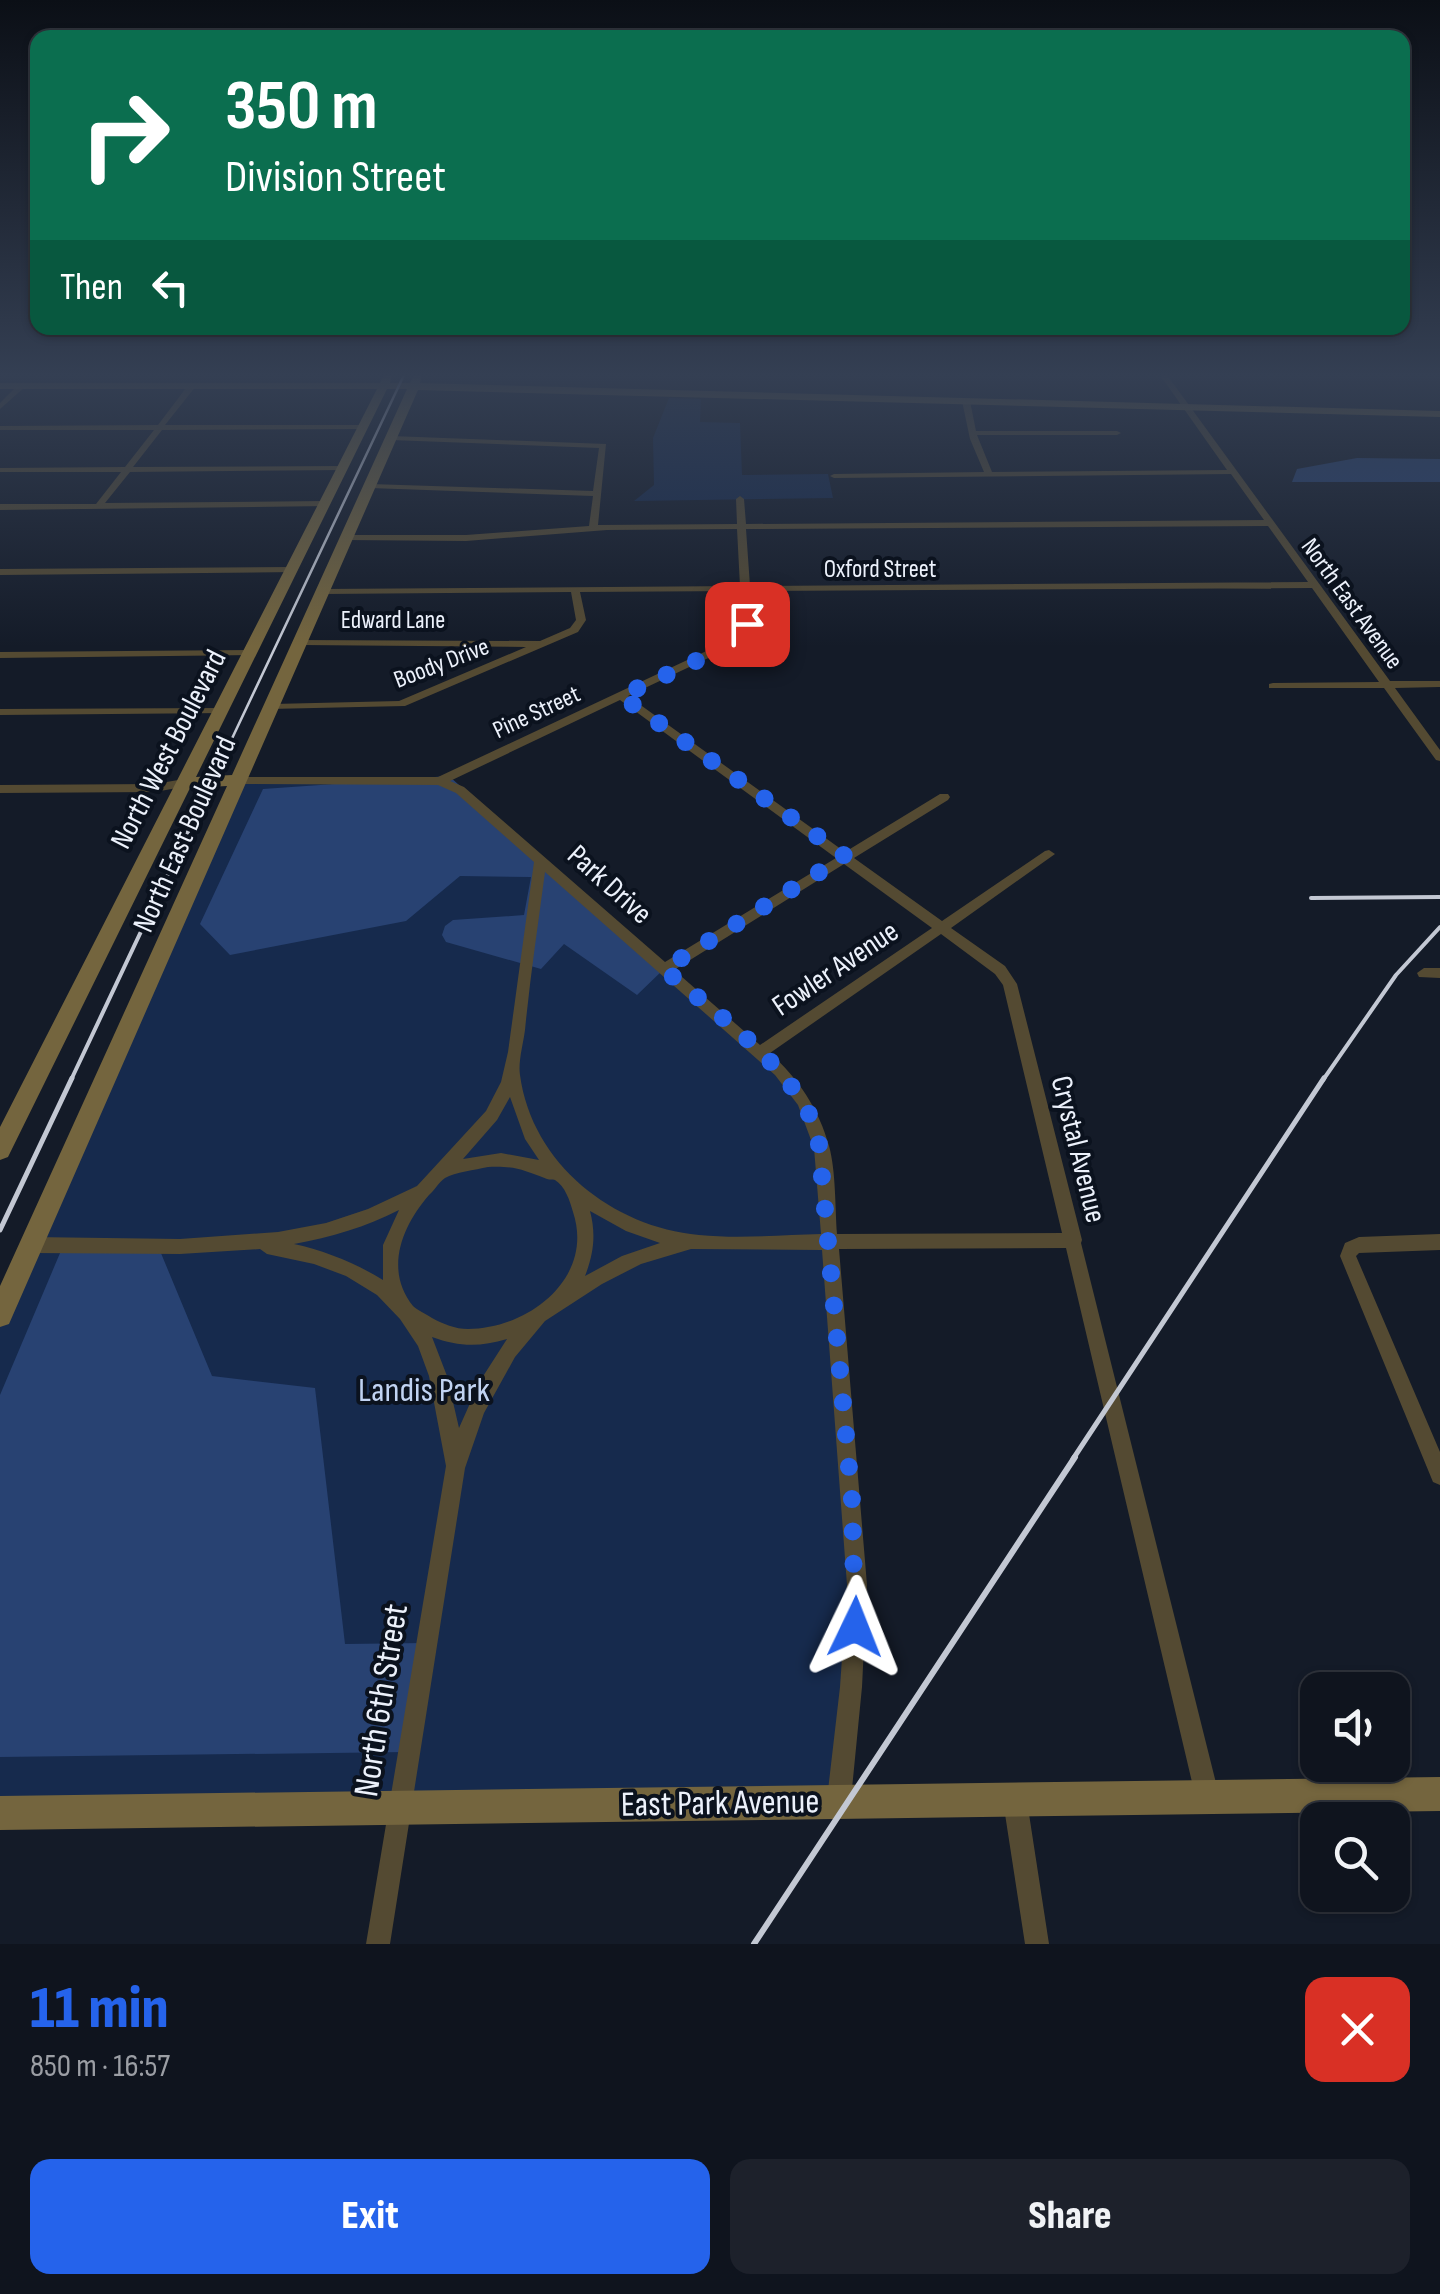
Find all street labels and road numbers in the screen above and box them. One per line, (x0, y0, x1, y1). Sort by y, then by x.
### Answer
street label: North East Avenue (1294, 532, 1410, 675)
street label: Oxford Street (824, 554, 936, 585)
street label: Edward Lane (341, 605, 445, 636)
street label: Boody Drive (390, 631, 494, 696)
street label: North West Boulevard (103, 644, 234, 855)
street label: Pine Street (488, 679, 585, 746)
street label: North East Boulevard (126, 731, 244, 938)
street label: Park Drive (560, 838, 659, 932)
street label: Fowler Avenue (766, 914, 906, 1024)
street label: Crystal Avenue (1042, 1072, 1114, 1226)
street label: North 6th Street (345, 1601, 418, 1800)
street label: East Park Avenue (620, 1780, 820, 1827)

